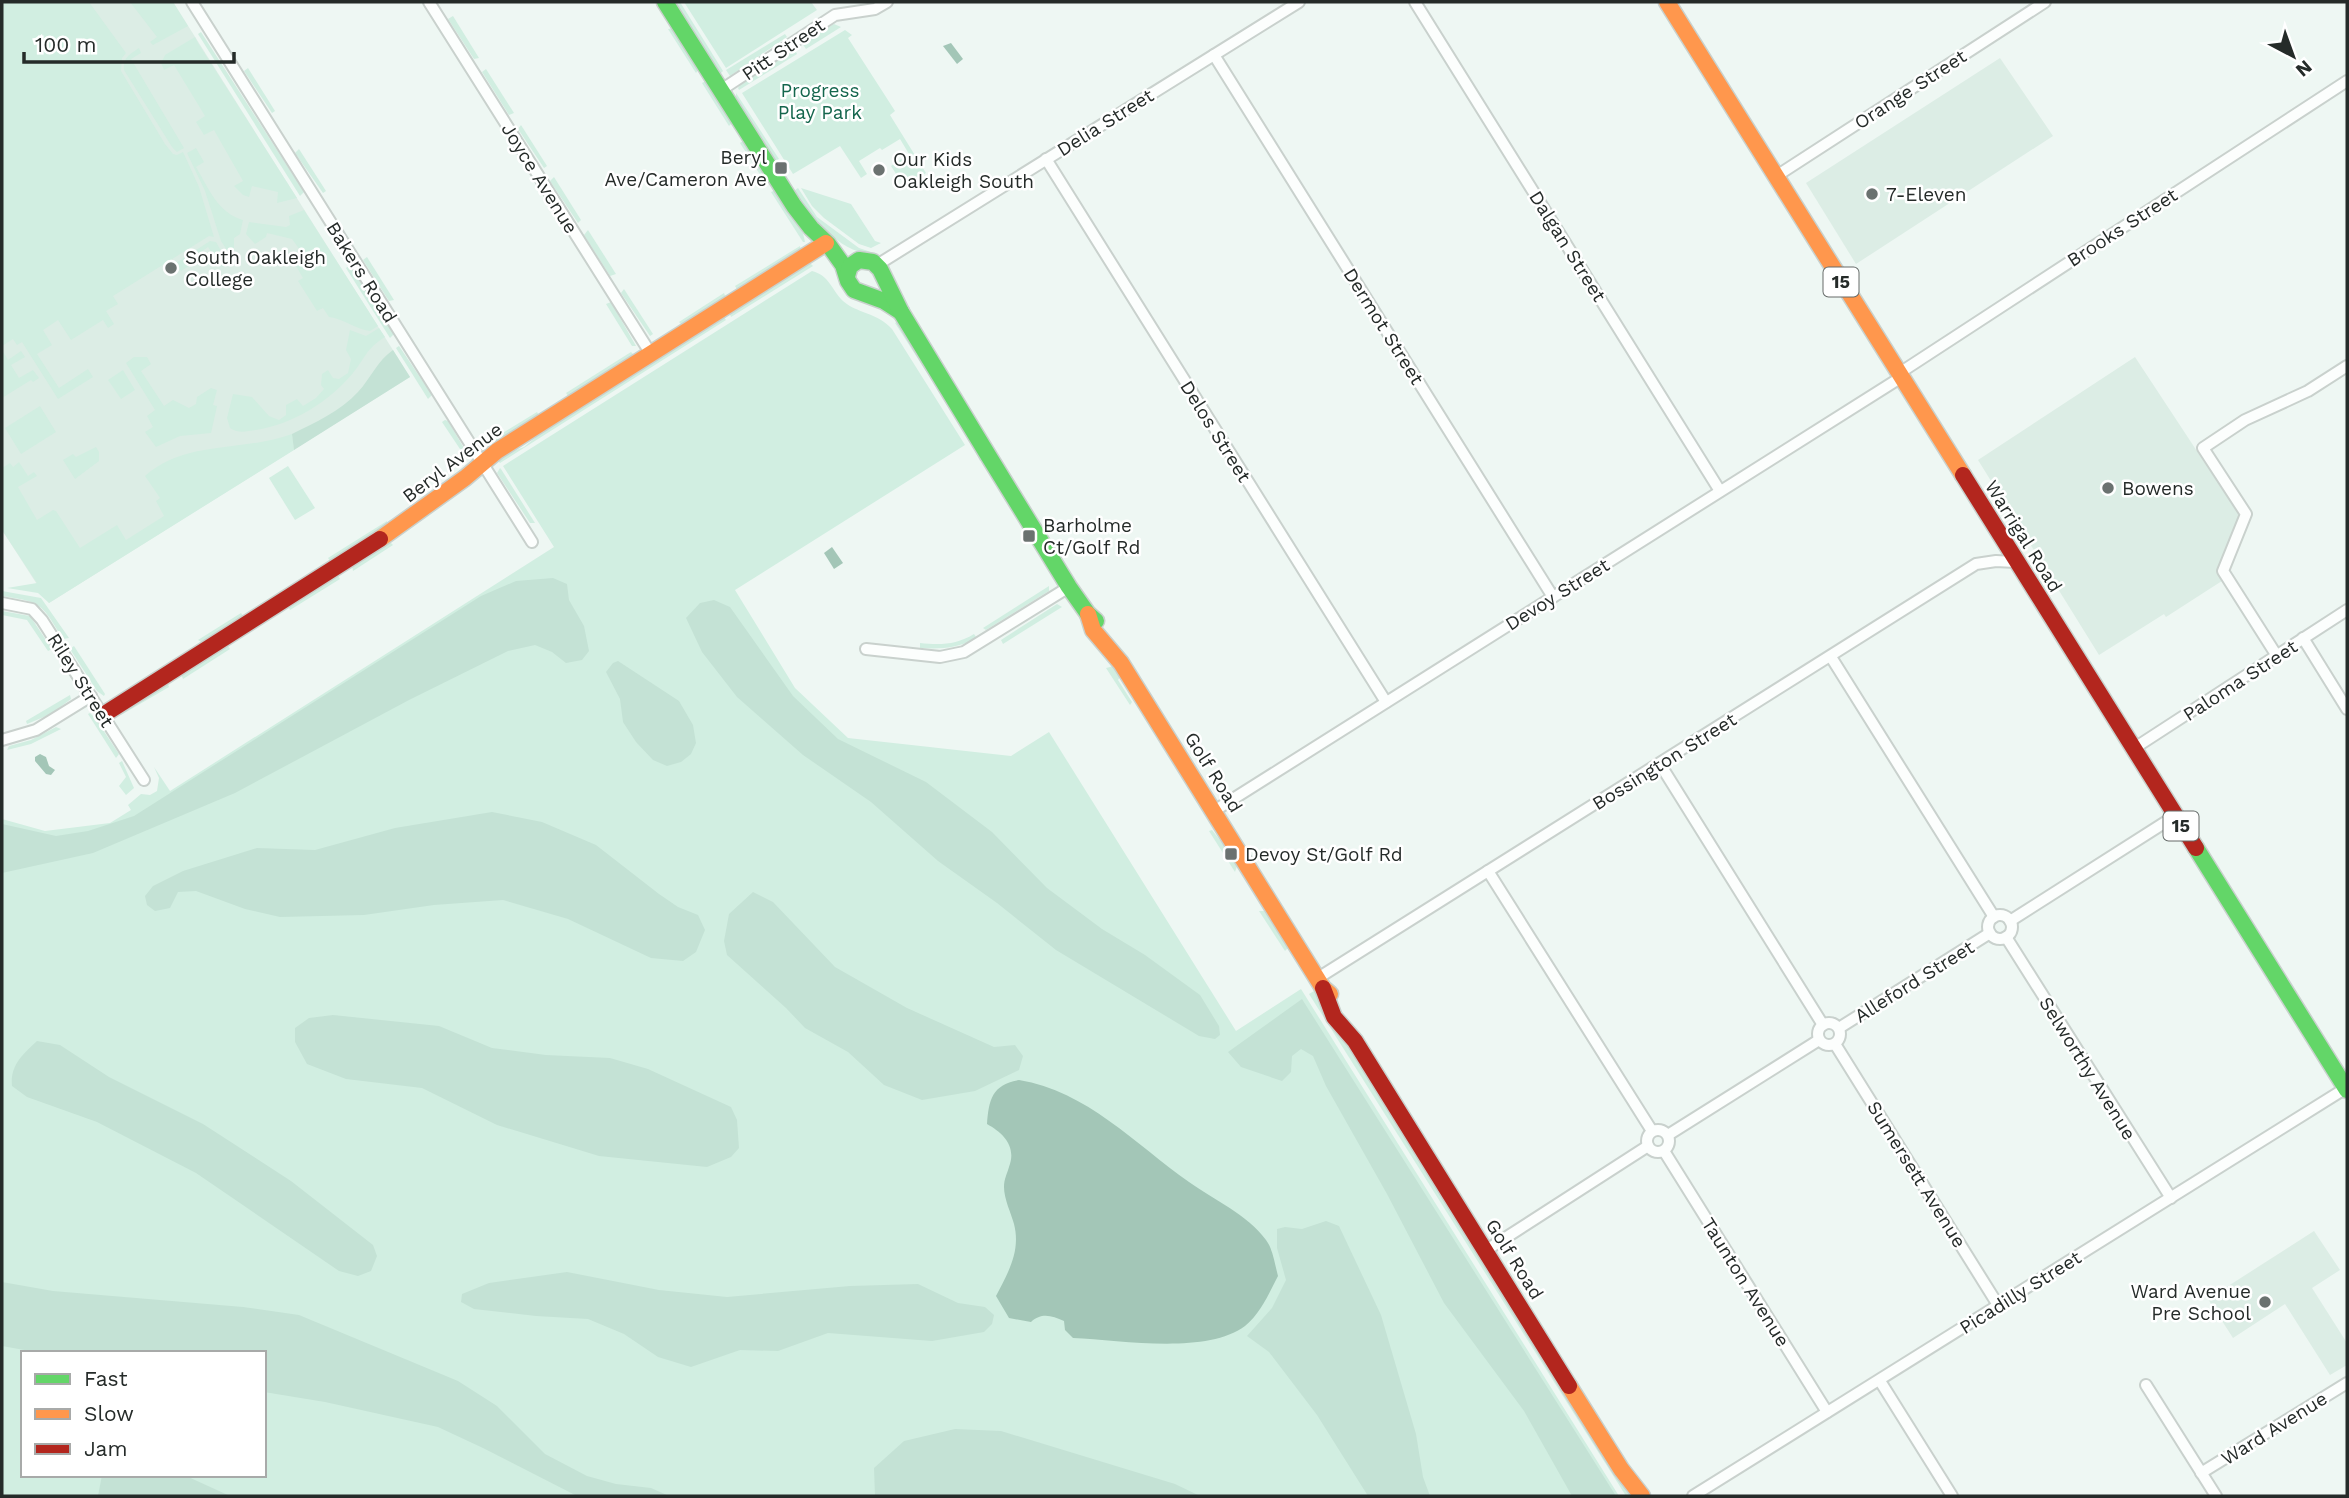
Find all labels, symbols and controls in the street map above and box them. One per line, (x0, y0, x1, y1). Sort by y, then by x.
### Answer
street label: Pitt Street (737, 13, 829, 86)
scale bar (24, 21, 234, 65)
north arrow (2258, 21, 2328, 91)
text: 100 m (35, 32, 97, 57)
street label: Orange Street (1850, 45, 1971, 134)
text: N (2291, 55, 2317, 82)
park label: Progress Play Park (778, 79, 862, 124)
street label: Delia Street (1053, 84, 1158, 161)
street label: Joyce Avenue (496, 119, 583, 238)
place label: Beryl Ave/Cameron Ave (604, 146, 767, 191)
place label: Our Kids Oakleigh South (893, 148, 1034, 193)
marker: Beryl Ave/Cameron Ave (773, 160, 789, 176)
marker: Our Kids Oakleigh South (871, 162, 887, 178)
place label: 7-Eleven (1886, 183, 1967, 206)
street label: Brooks Street (2063, 183, 2182, 272)
marker: 7-Eleven (1864, 186, 1880, 202)
street label: Dalgan Street (1524, 187, 1611, 306)
street label: Bakers Road (321, 218, 402, 327)
place label: South Oakleigh College (185, 246, 326, 291)
marker: South Oakleigh College (163, 260, 179, 276)
street label: Dermot Street (1338, 264, 1429, 389)
road number: 15 (1824, 268, 1858, 296)
street label: Delos Street (1175, 376, 1256, 486)
street label: Beryl Avenue (398, 417, 507, 507)
street label: Warrigal Road (1980, 476, 2067, 597)
place label: Bowens (2122, 477, 2194, 500)
marker: Bowens (2100, 480, 2116, 496)
place label: Barholme Ct/Golf Rd (1043, 514, 1140, 559)
marker: Barholme Ct/Golf Rd (1021, 528, 1037, 544)
street label: Devoy Street (1501, 553, 1614, 636)
street label: Riley Street (42, 629, 119, 732)
street label: Paloma Street (2179, 635, 2302, 726)
street label: Bossington Street (1588, 708, 1741, 815)
street label: Golf Road (1180, 728, 1247, 817)
road number: 15 (2164, 812, 2198, 840)
place label: Devoy St/Golf Rd (1245, 843, 1403, 866)
marker: Devoy St/Golf Rd (1223, 846, 1239, 862)
street label: Alleford Street (1850, 935, 1978, 1027)
street label: Selworthy Avenue (2034, 992, 2141, 1144)
street label: Sumersett Avenue (1862, 1097, 1971, 1252)
street label: Taunton Avenue (1697, 1214, 1794, 1351)
street label: Golf Road (1481, 1215, 1548, 1304)
street label: Picadilly Street (1955, 1246, 2085, 1339)
place label: Ward Avenue Pre School (2130, 1280, 2251, 1325)
marker: Ward Avenue Pre School (2257, 1294, 2273, 1310)
legend (21, 1351, 266, 1477)
text: Fast (84, 1366, 128, 1391)
street label: Ward Avenue (2217, 1387, 2331, 1470)
text: Slow (84, 1401, 134, 1426)
text: Jam (84, 1436, 127, 1461)

